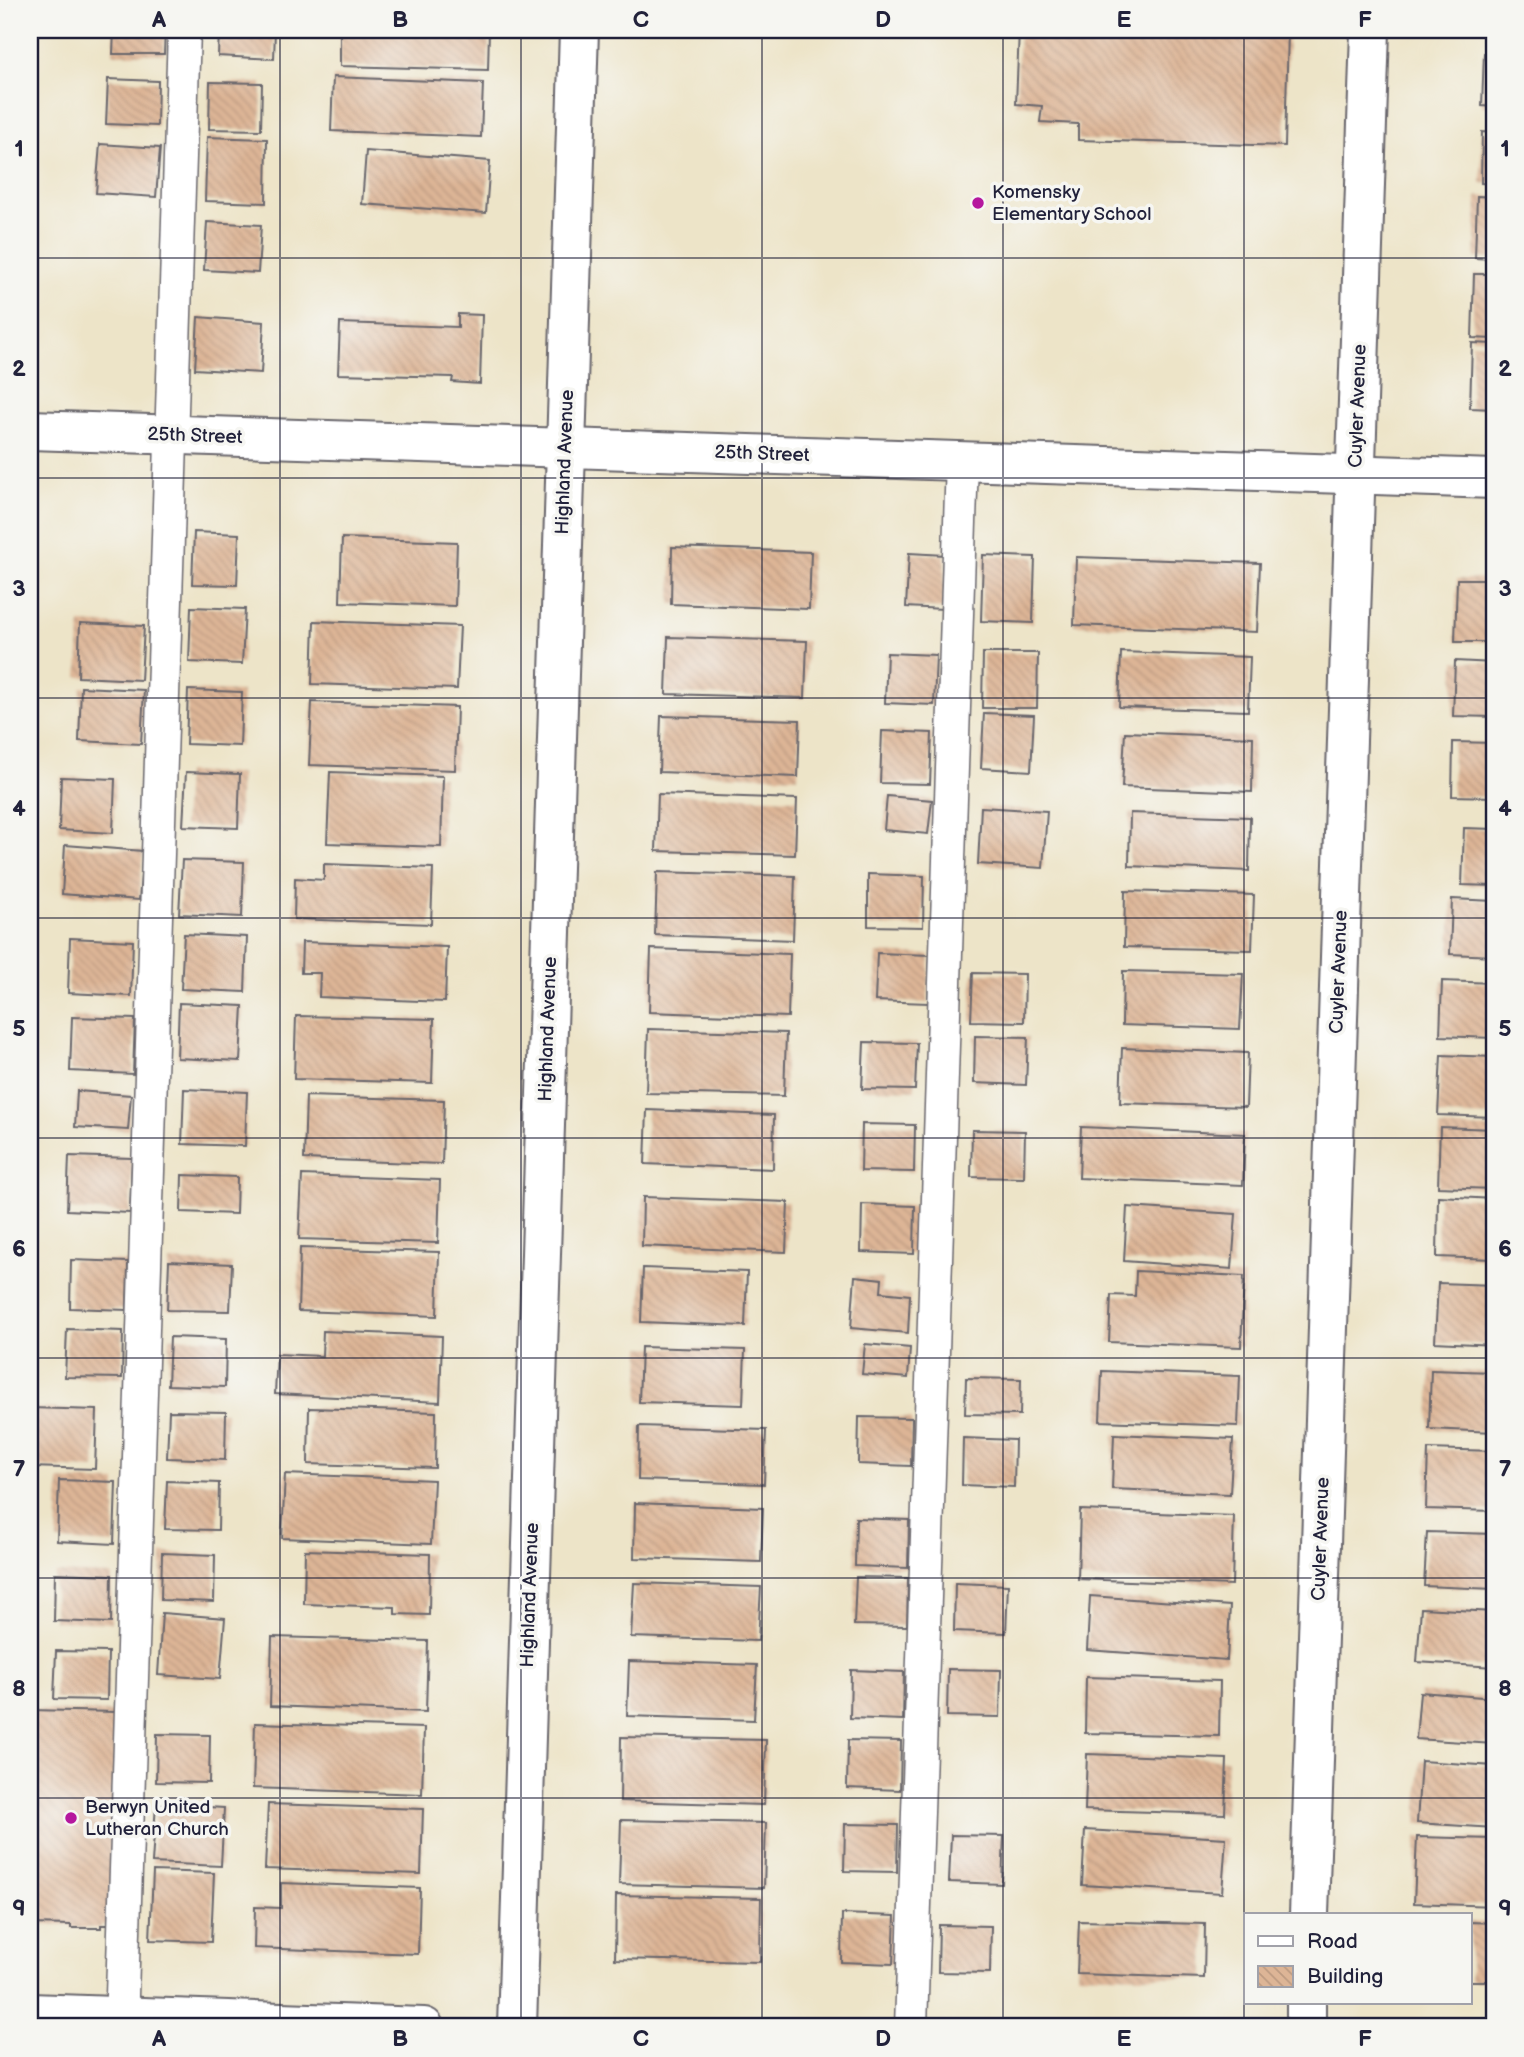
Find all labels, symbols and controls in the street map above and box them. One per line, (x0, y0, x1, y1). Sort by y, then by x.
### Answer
text: A (151, 6, 167, 34)
text: B (392, 6, 408, 34)
text: C (633, 6, 649, 34)
text: D (875, 6, 891, 34)
text: E (1117, 6, 1132, 34)
text: F (1358, 6, 1372, 34)
text: 1 (14, 135, 24, 163)
text: 1 (1500, 135, 1510, 163)
place label: Komensky Elementary School (992, 181, 1151, 226)
marker: Komensky Elementary School (970, 195, 986, 211)
street label: Cuyler Avenue (1344, 344, 1372, 468)
text: 2 (12, 355, 26, 383)
text: 2 (1498, 355, 1512, 383)
street label: Highland Avenue (551, 389, 579, 535)
street label: 25th Street (147, 423, 243, 449)
street label: 25th Street (714, 441, 810, 467)
text: 3 (12, 575, 26, 603)
text: 3 (1498, 575, 1512, 603)
text: 4 (12, 795, 26, 823)
text: 4 (1498, 795, 1512, 823)
street label: Cuyler Avenue (1325, 910, 1353, 1034)
street label: Highland Avenue (534, 956, 562, 1102)
text: 5 (12, 1015, 26, 1043)
text: 5 (1498, 1015, 1512, 1043)
text: 6 (12, 1235, 26, 1263)
text: 6 (1498, 1235, 1512, 1263)
text: 7 (13, 1455, 26, 1483)
text: 7 (1499, 1455, 1512, 1483)
street label: Cuyler Avenue (1307, 1477, 1335, 1601)
street label: Highland Avenue (516, 1522, 544, 1668)
text: 8 (12, 1675, 26, 1703)
text: 8 (1498, 1675, 1512, 1703)
place label: Berwyn United Lutheran Church (85, 1796, 229, 1841)
marker: Berwyn United Lutheran Church (63, 1810, 79, 1826)
text: 9 (12, 1895, 26, 1923)
text: 9 (1498, 1895, 1512, 1923)
legend (1244, 1913, 1472, 2004)
text: Road (1307, 1929, 1358, 1954)
text: Building (1307, 1964, 1383, 1989)
text: A (151, 2025, 167, 2053)
text: B (392, 2025, 408, 2053)
text: C (633, 2025, 649, 2053)
text: D (875, 2025, 891, 2053)
text: E (1117, 2025, 1132, 2053)
text: F (1358, 2025, 1372, 2053)

